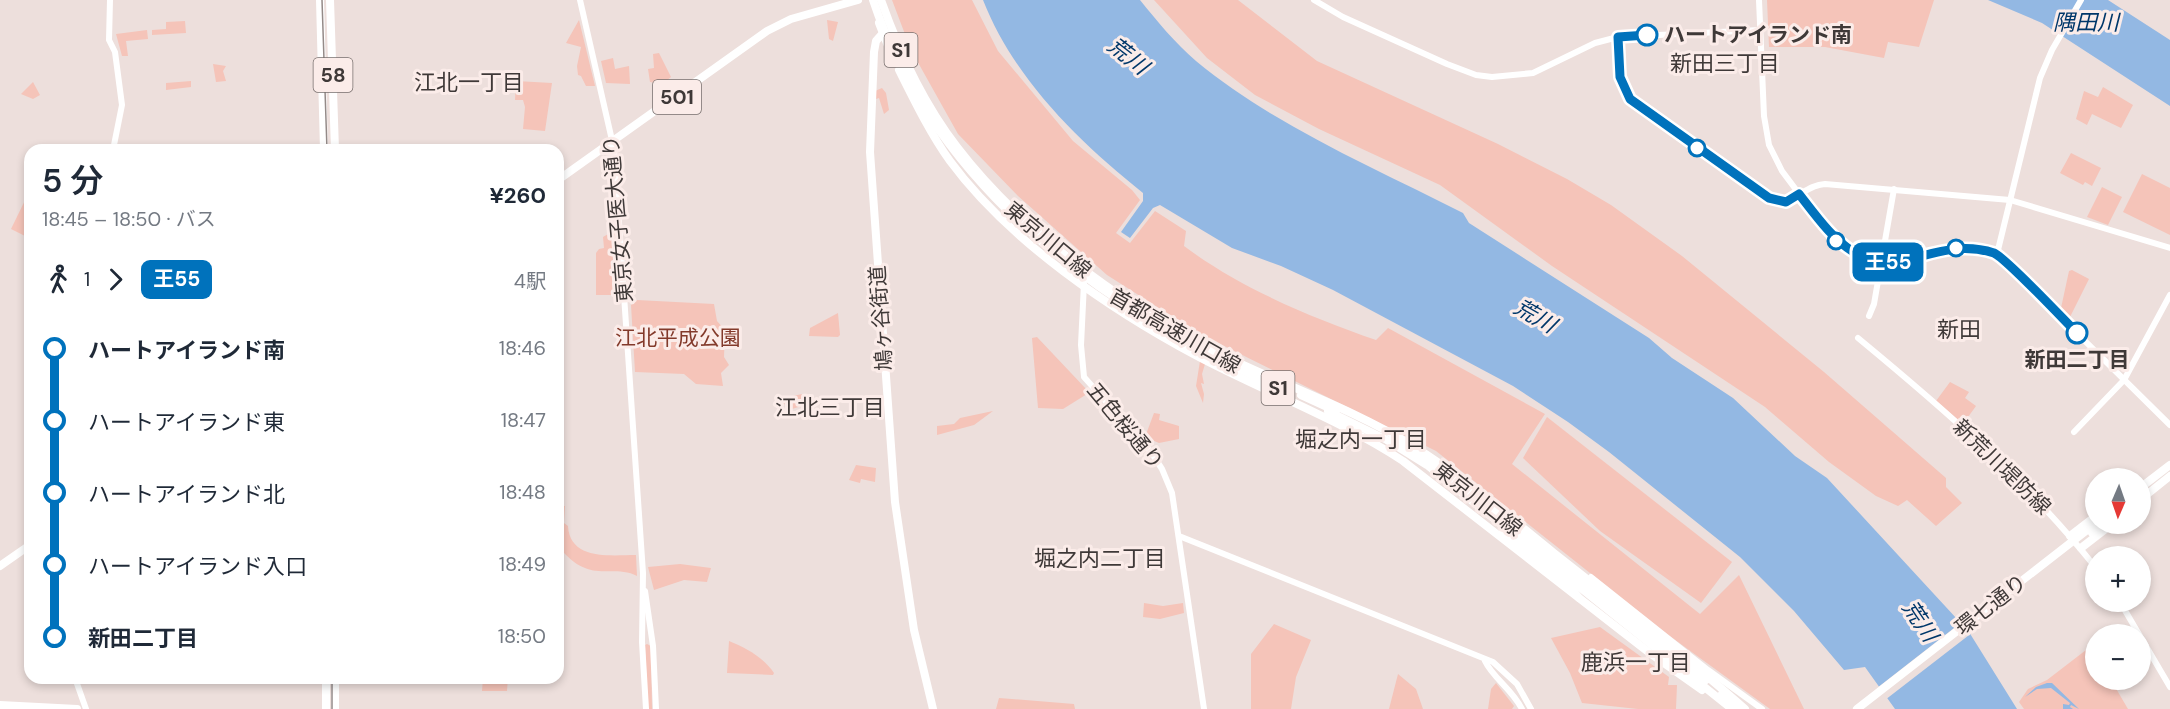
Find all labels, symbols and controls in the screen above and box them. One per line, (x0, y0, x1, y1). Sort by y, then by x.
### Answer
water label: 隅田川 (2053, 8, 2121, 37)
place label: ハートアイランド南 (1664, 21, 1852, 49)
marker: ハートアイランド南 (1636, 24, 1658, 46)
water label: 荒川 (1102, 31, 1156, 82)
road number: S1 (884, 33, 918, 67)
district label: 新田三丁目 (1670, 49, 1780, 78)
road number: 58 (314, 58, 352, 92)
district label: 江北一丁目 (414, 68, 524, 97)
road number: 501 (653, 80, 701, 114)
street label: 東京女子医大通り (597, 134, 639, 304)
unlabelled marker (1688, 139, 1706, 157)
text: 5 分 (42, 159, 103, 202)
text: ¥260 (490, 181, 546, 210)
street label: 東京川口線 (999, 196, 1097, 284)
text: 18:45 – 18:50 · バス (42, 206, 216, 232)
unlabelled marker (1827, 232, 1845, 250)
unlabelled marker (1947, 239, 1965, 257)
line badge: 王55 (1854, 242, 1922, 282)
text: 王55 (1864, 248, 1912, 276)
icon: walk (42, 263, 75, 296)
icon: forward (99, 263, 132, 296)
text: 王55 (153, 265, 200, 293)
street label: 鳩ヶ谷街道 (863, 265, 899, 371)
text: 1 (84, 266, 90, 292)
text: 4駅 (514, 268, 546, 294)
street label: 首都高速川口線 (1104, 282, 1246, 380)
water label: 荒川 (1509, 292, 1563, 341)
district label: 新田 (1937, 315, 1981, 344)
marker: 新田二丁目 (2066, 322, 2088, 344)
park label: 江北平成公園 (615, 324, 741, 352)
text: 18:46 (499, 335, 546, 361)
text: ハートアイランド南 (88, 336, 285, 365)
place label: 新田二丁目 (2025, 346, 2130, 374)
road number: S1 (1262, 371, 1294, 405)
street label: 五色桜通り (1081, 377, 1169, 475)
district label: 江北三丁目 (775, 393, 885, 422)
text: 18:47 (501, 407, 546, 433)
text: ハートアイランド東 (88, 408, 285, 437)
street label: 新荒川堤防線 (1947, 413, 2057, 521)
district label: 堀之内一丁目 (1295, 425, 1427, 454)
street label: 東京川口線 (1428, 456, 1528, 542)
north arrow (2085, 468, 2151, 534)
map controls (2085, 468, 2151, 690)
text: 18:48 (499, 479, 546, 505)
text: ハートアイランド北 (88, 480, 285, 509)
district label: 堀之内二丁目 (1034, 544, 1166, 573)
button: + (2085, 546, 2151, 612)
text: 18:49 (499, 551, 546, 577)
text: ハートアイランド入口 (88, 552, 307, 581)
street label: 環七通り (1949, 568, 2033, 642)
water label: 荒川 (1896, 595, 1945, 649)
text: 18:50 (498, 623, 546, 649)
text: 新田二丁目 (88, 624, 198, 653)
button: − (2085, 624, 2151, 690)
district label: 鹿浜一丁目 (1581, 648, 1691, 677)

